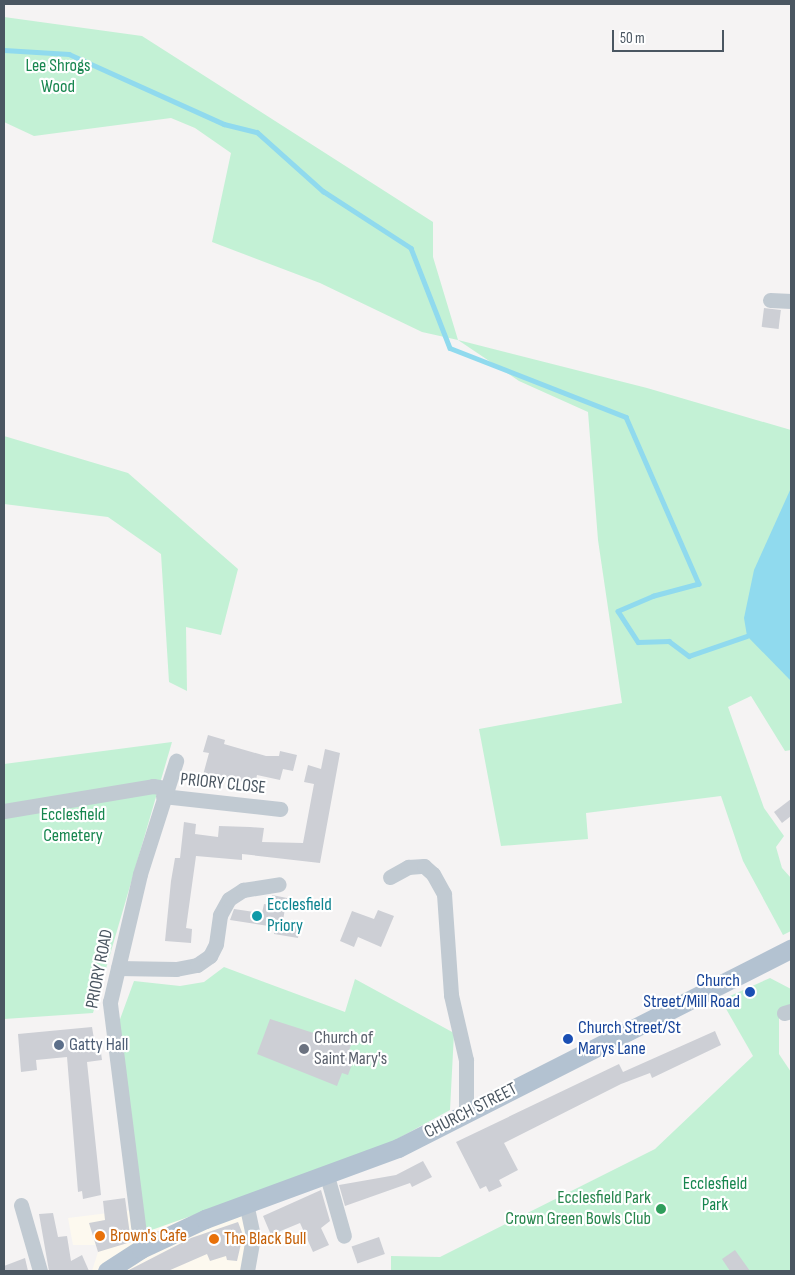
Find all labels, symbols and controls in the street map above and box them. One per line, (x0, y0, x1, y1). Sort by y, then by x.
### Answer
scale bar (615, 20, 728, 52)
text: 50 m (620, 29, 645, 48)
park label: Lee Shrogs Wood (25, 56, 91, 98)
street label: PRIORY CLOSE (179, 769, 267, 799)
park label: Ecclesfield Cemetery (41, 805, 105, 848)
place label: Ecclesfield Priory (267, 895, 332, 938)
marker: Ecclesfield Priory (251, 910, 263, 922)
street label: PRIORY ROAD (82, 927, 118, 1011)
place label: Church Street/Mill Road (643, 971, 740, 1014)
marker: Church Street/Mill Road (744, 986, 756, 998)
place label: Church Street/St Marys Lane (578, 1018, 681, 1060)
place label: Church of Saint Mary's (314, 1028, 387, 1070)
marker: Church Street/St Marys Lane (562, 1033, 574, 1045)
place label: Gatty Hall (69, 1034, 128, 1056)
marker: Gatty Hall (53, 1039, 65, 1051)
marker: Church of Saint Mary's (298, 1043, 310, 1055)
street label: CHURCH STREET (421, 1078, 521, 1144)
park label: Ecclesfield Park (683, 1174, 747, 1216)
place label: Ecclesfield Park Crown Green Bowls Club (505, 1188, 651, 1230)
marker: Ecclesfield Park Crown Green Bowls Club (655, 1203, 667, 1215)
place label: Brown's Cafe (110, 1225, 187, 1247)
place label: The Black Bull (224, 1228, 306, 1250)
marker: Brown's Cafe (94, 1230, 106, 1242)
marker: The Black Bull (208, 1233, 220, 1245)

